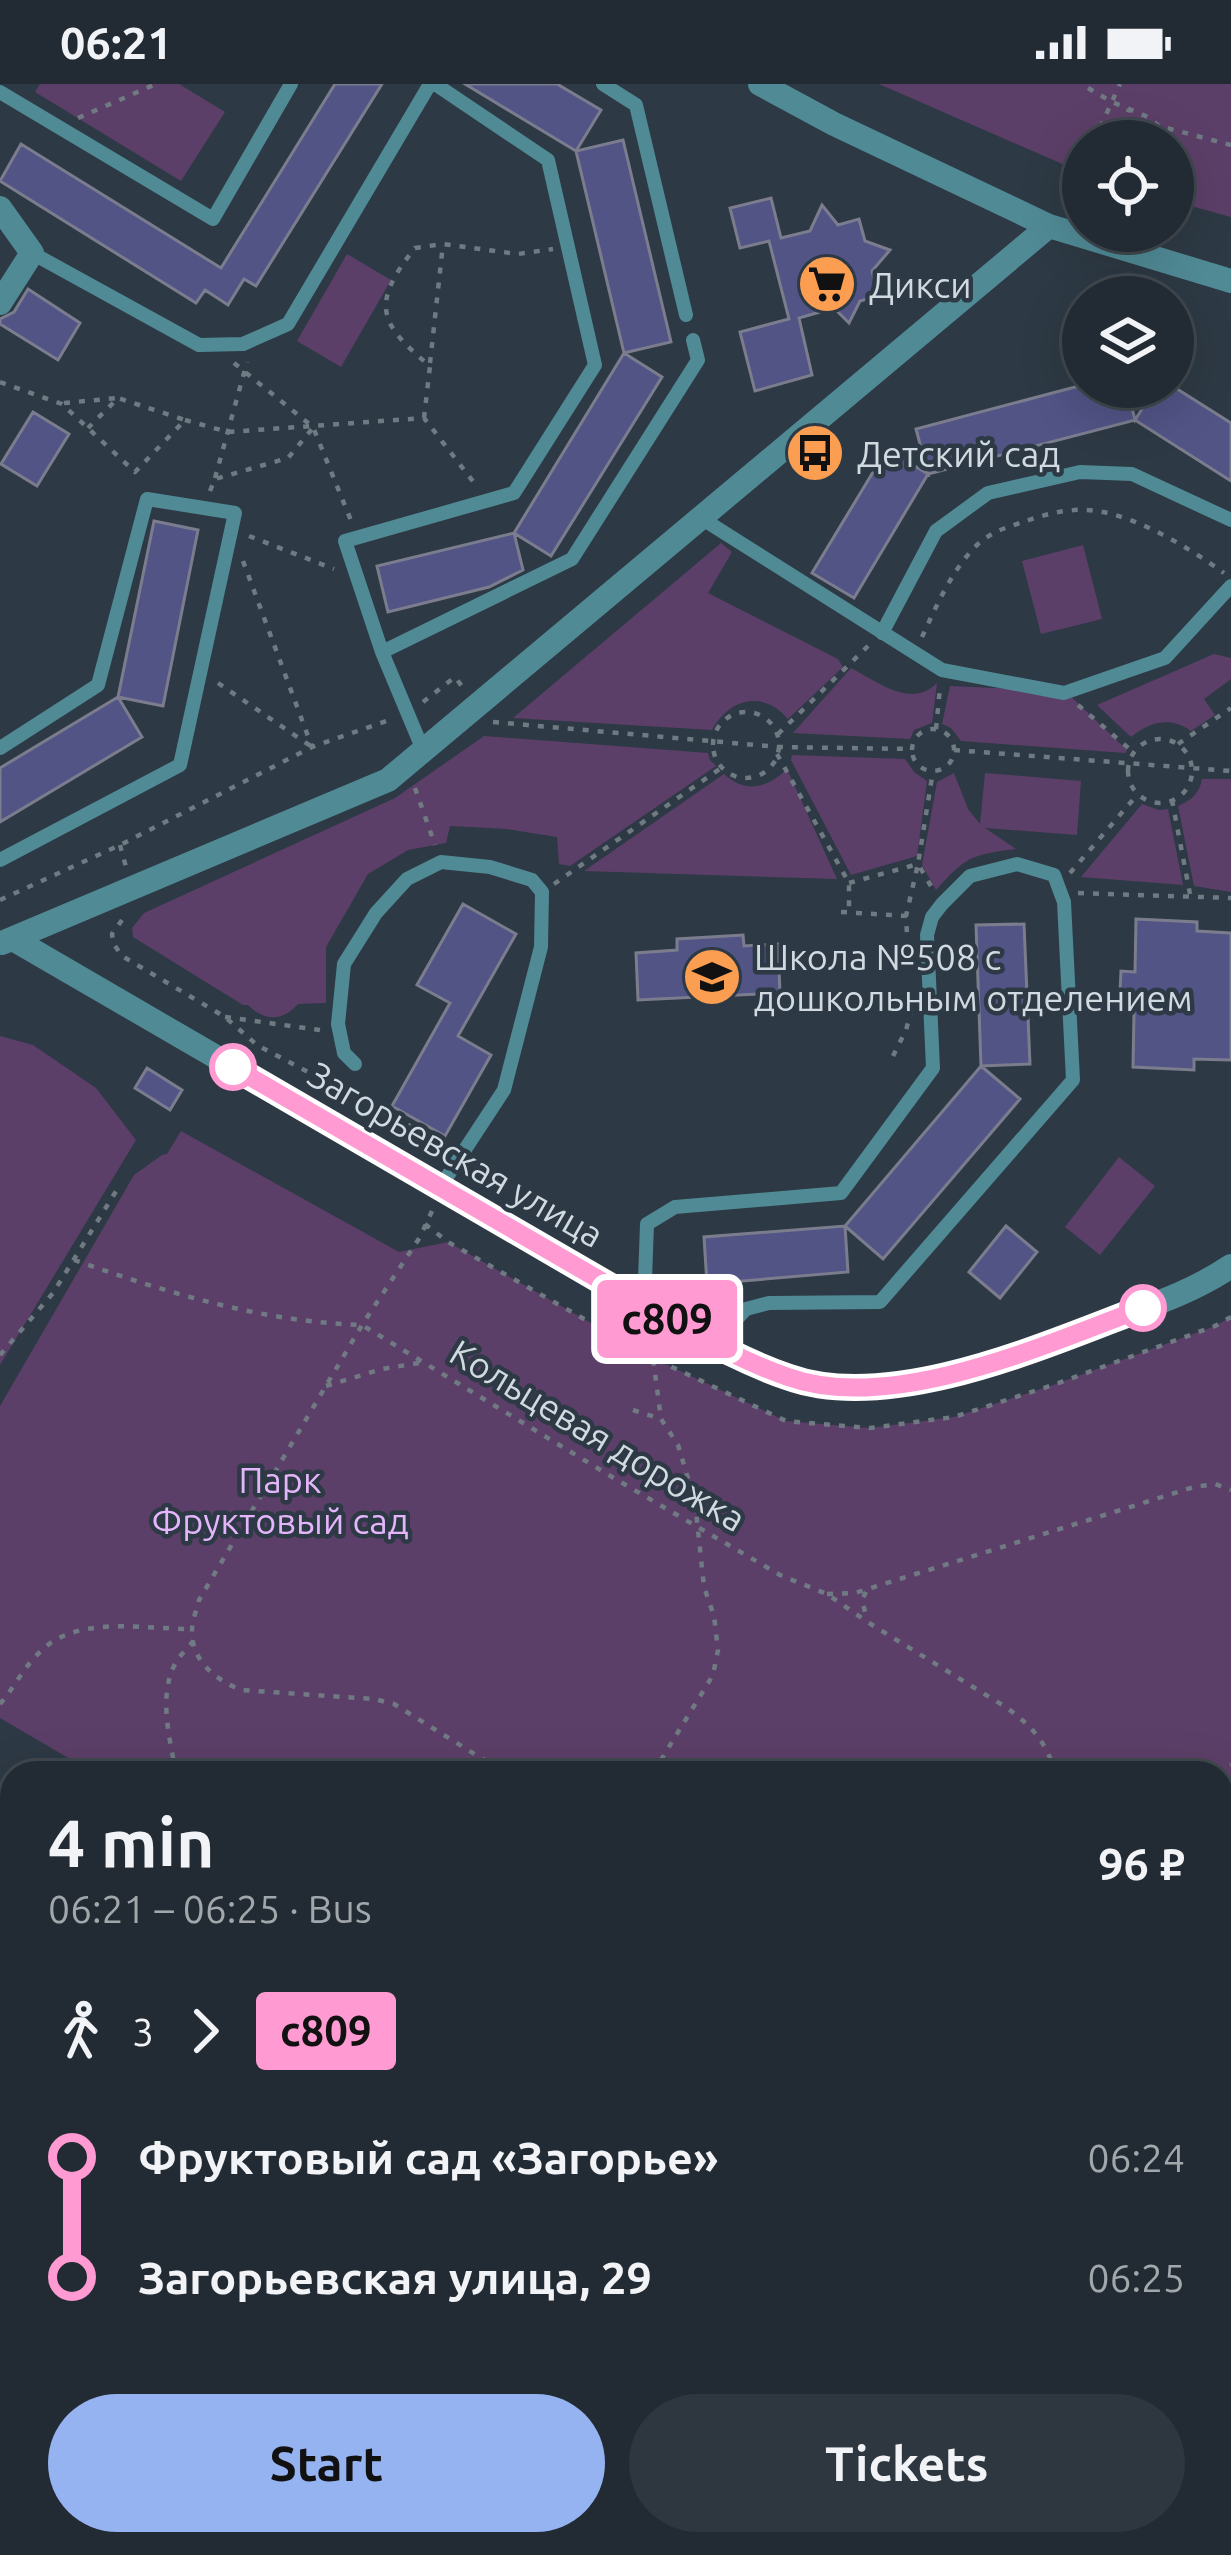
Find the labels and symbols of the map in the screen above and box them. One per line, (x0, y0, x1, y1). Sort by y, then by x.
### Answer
supermarket icon: Дикси (796, 253, 858, 315)
place label: Дикси (869, 264, 971, 305)
bus stop icon: Детский сад (784, 422, 846, 484)
place label: Детский сад (857, 433, 1060, 474)
place label: Школа №508 с дошкольным отделением (754, 936, 1193, 1018)
school or university icon: Школа №508 с дошкольным отделением (681, 946, 743, 1008)
unlabelled marker (211, 1045, 255, 1089)
street label: Загорьевская улица (301, 1053, 611, 1255)
line badge: с809 (583, 1280, 751, 1358)
unlabelled marker (1121, 1286, 1165, 1330)
street label: Кольцевая дорожка (443, 1331, 753, 1539)
park label: Парк Фруктовый сад (151, 1459, 409, 1541)

